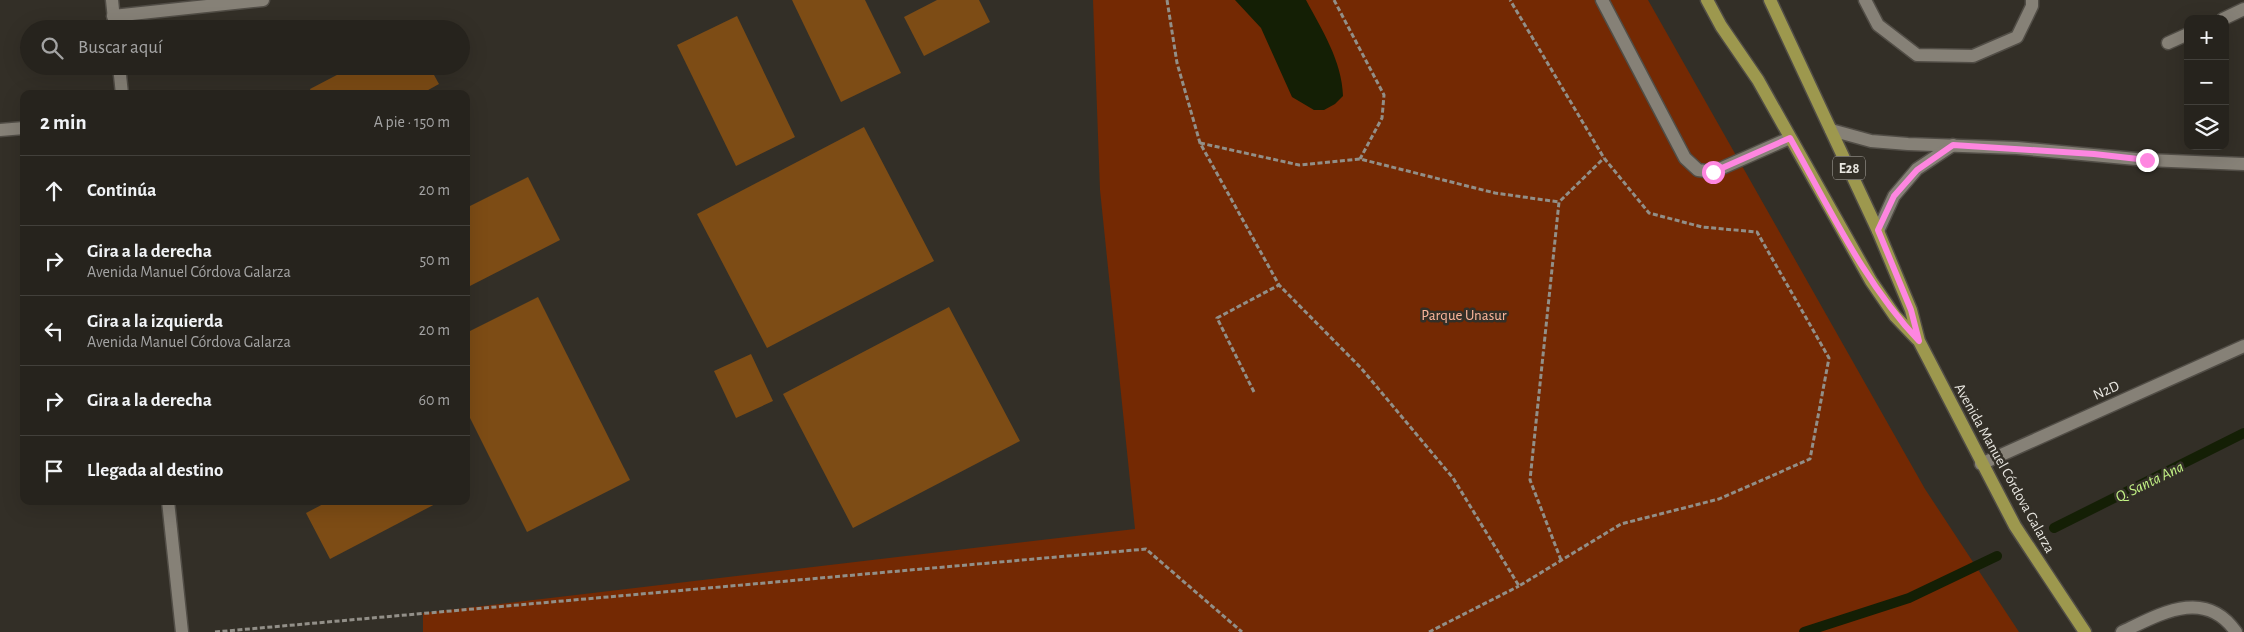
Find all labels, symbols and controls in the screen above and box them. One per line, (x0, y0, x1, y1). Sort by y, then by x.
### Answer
map controls (2184, 15, 2229, 150)
button: + (2184, 15, 2229, 60)
search box (20, 20, 470, 75)
icon: search (38, 34, 66, 62)
text: Buscar aquí (78, 38, 163, 57)
button: − (2184, 60, 2229, 105)
button: layers (2184, 105, 2229, 150)
text: 2 min (40, 112, 87, 133)
text: A pie · 150 m (374, 114, 450, 130)
route end (2136, 149, 2159, 172)
road number: E28 (1833, 156, 1865, 180)
route start (1702, 161, 1725, 184)
icon: ahead (40, 177, 68, 205)
text: Continúa (87, 181, 156, 200)
text: 20 m (419, 182, 450, 198)
text: Gira a la derecha (87, 242, 212, 261)
icon: right (40, 247, 68, 275)
text: 50 m (419, 252, 450, 268)
text: Avenida Manuel Córdova Galarza (87, 264, 291, 280)
park label: Parque Unasur (1421, 308, 1507, 323)
text: Gira a la izquierda (87, 312, 223, 331)
icon: left (40, 317, 68, 345)
text: 20 m (419, 322, 450, 338)
text: Avenida Manuel Córdova Galarza (87, 334, 291, 350)
street label: N2D (2091, 378, 2122, 403)
street label: Avenida Manuel Córdova Galarza (1952, 381, 2057, 556)
icon: right (40, 387, 68, 415)
text: Gira a la derecha (87, 391, 212, 410)
text: 60 m (419, 392, 450, 408)
icon: arrive (40, 457, 68, 485)
water label: Q. Santa Ana (2113, 459, 2187, 506)
text: Llegada al destino (87, 461, 224, 480)

